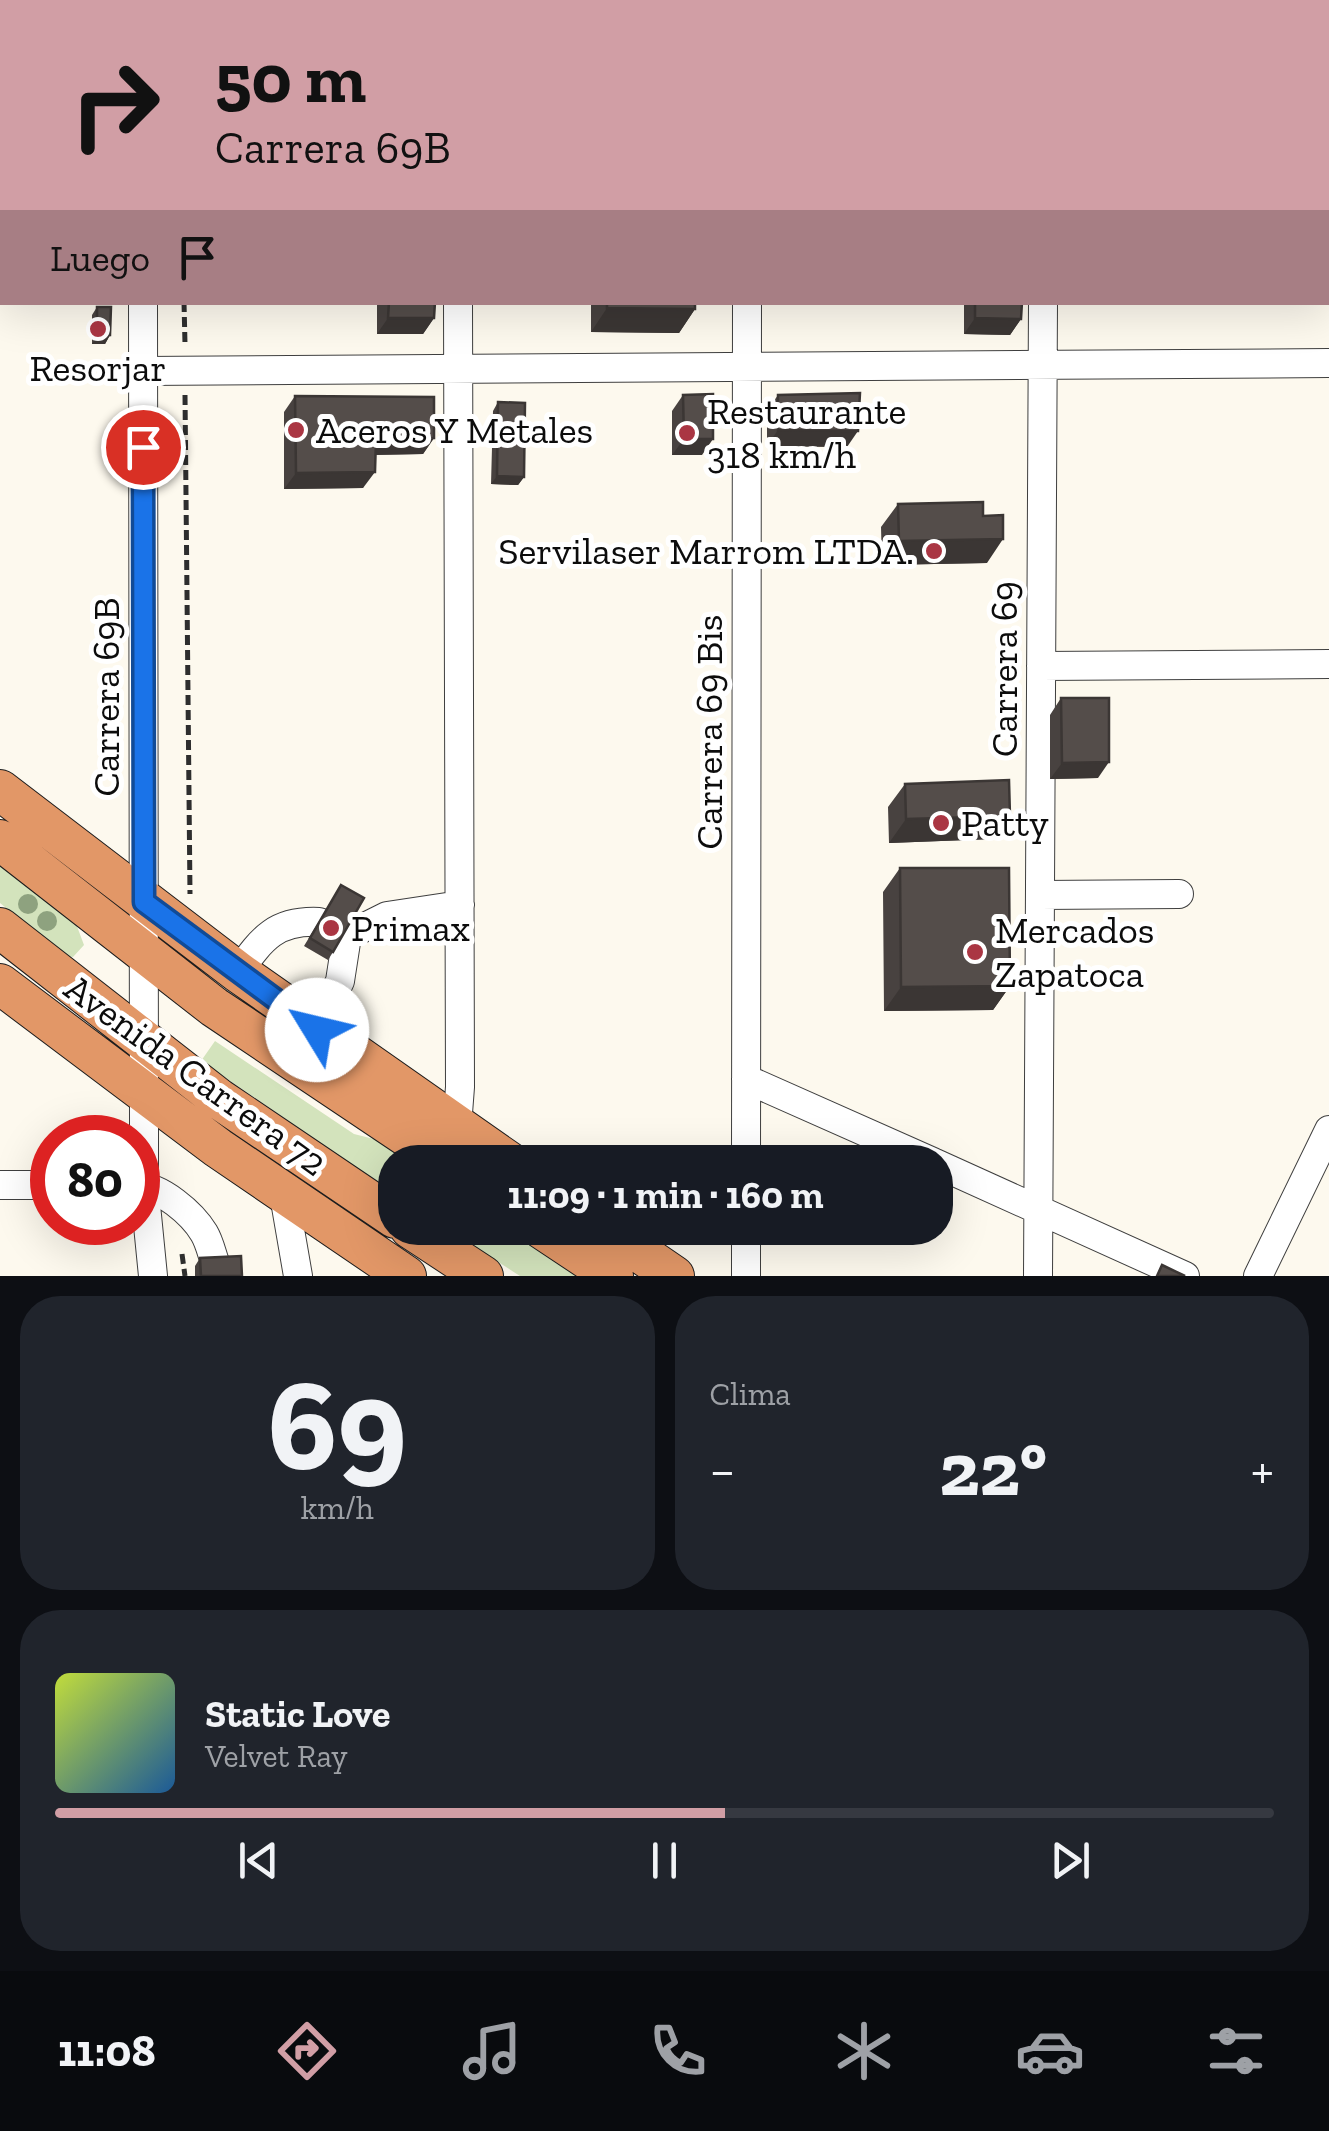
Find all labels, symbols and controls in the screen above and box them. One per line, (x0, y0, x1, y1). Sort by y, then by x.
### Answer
text: 50 m (215, 36, 366, 120)
icon: right (50, 40, 180, 170)
text: Carrera 69B (215, 121, 451, 175)
icon: arrive (170, 230, 225, 285)
text: Luego (50, 235, 150, 281)
marker: Resorjar (87, 318, 109, 340)
place label: Resorjar (30, 345, 166, 391)
place label: Restaurante 318 km/h (707, 388, 906, 478)
pin (101, 405, 186, 490)
place label: Aceros Y Metales (316, 407, 593, 453)
marker: Aceros Y Metales (285, 419, 307, 441)
icon: arrive (116, 420, 171, 475)
marker: Restaurante 318 km/h (676, 422, 698, 444)
place label: Servilaser Marrom LTDA. (498, 528, 914, 574)
marker: Servilaser Marrom LTDA. (923, 540, 945, 562)
street label: Carrera 69 (981, 581, 1027, 757)
street label: Carrera 69B (83, 598, 129, 796)
street label: Carrera 69 Bis (686, 615, 732, 849)
place label: Patty (961, 800, 1049, 846)
marker: Patty (930, 812, 952, 834)
place label: Primax (351, 905, 470, 951)
place label: Mercados Zapatoca (995, 907, 1154, 997)
marker: Primax (320, 917, 342, 939)
marker: Mercados Zapatoca (964, 941, 986, 963)
street label: Avenida Carrera 72 (56, 964, 336, 1186)
position arrow (265, 978, 369, 1082)
speed limit sign: 80 (30, 1115, 160, 1245)
text: 11:09 · 1 min · 160 m (508, 1172, 823, 1218)
text: 69 (268, 1346, 407, 1502)
text: Clima (710, 1375, 791, 1413)
text: 22° (939, 1424, 1047, 1514)
text: − (710, 1437, 735, 1503)
text: + (1251, 1437, 1274, 1503)
text: km/h (301, 1489, 374, 1527)
text: Static Love (205, 1691, 390, 1737)
text: Velvet Ray (205, 1737, 348, 1775)
icon: previous (231, 1833, 286, 1888)
icon: pause (637, 1833, 692, 1888)
icon: next (1043, 1833, 1098, 1888)
icon: directions (272, 2016, 342, 2086)
icon: music (457, 2016, 527, 2086)
icon: phone (643, 2016, 713, 2086)
icon: climate (829, 2016, 899, 2086)
icon: car (1015, 2016, 1085, 2086)
icon: filters (1201, 2016, 1271, 2086)
text: 11:08 (58, 2024, 156, 2078)

